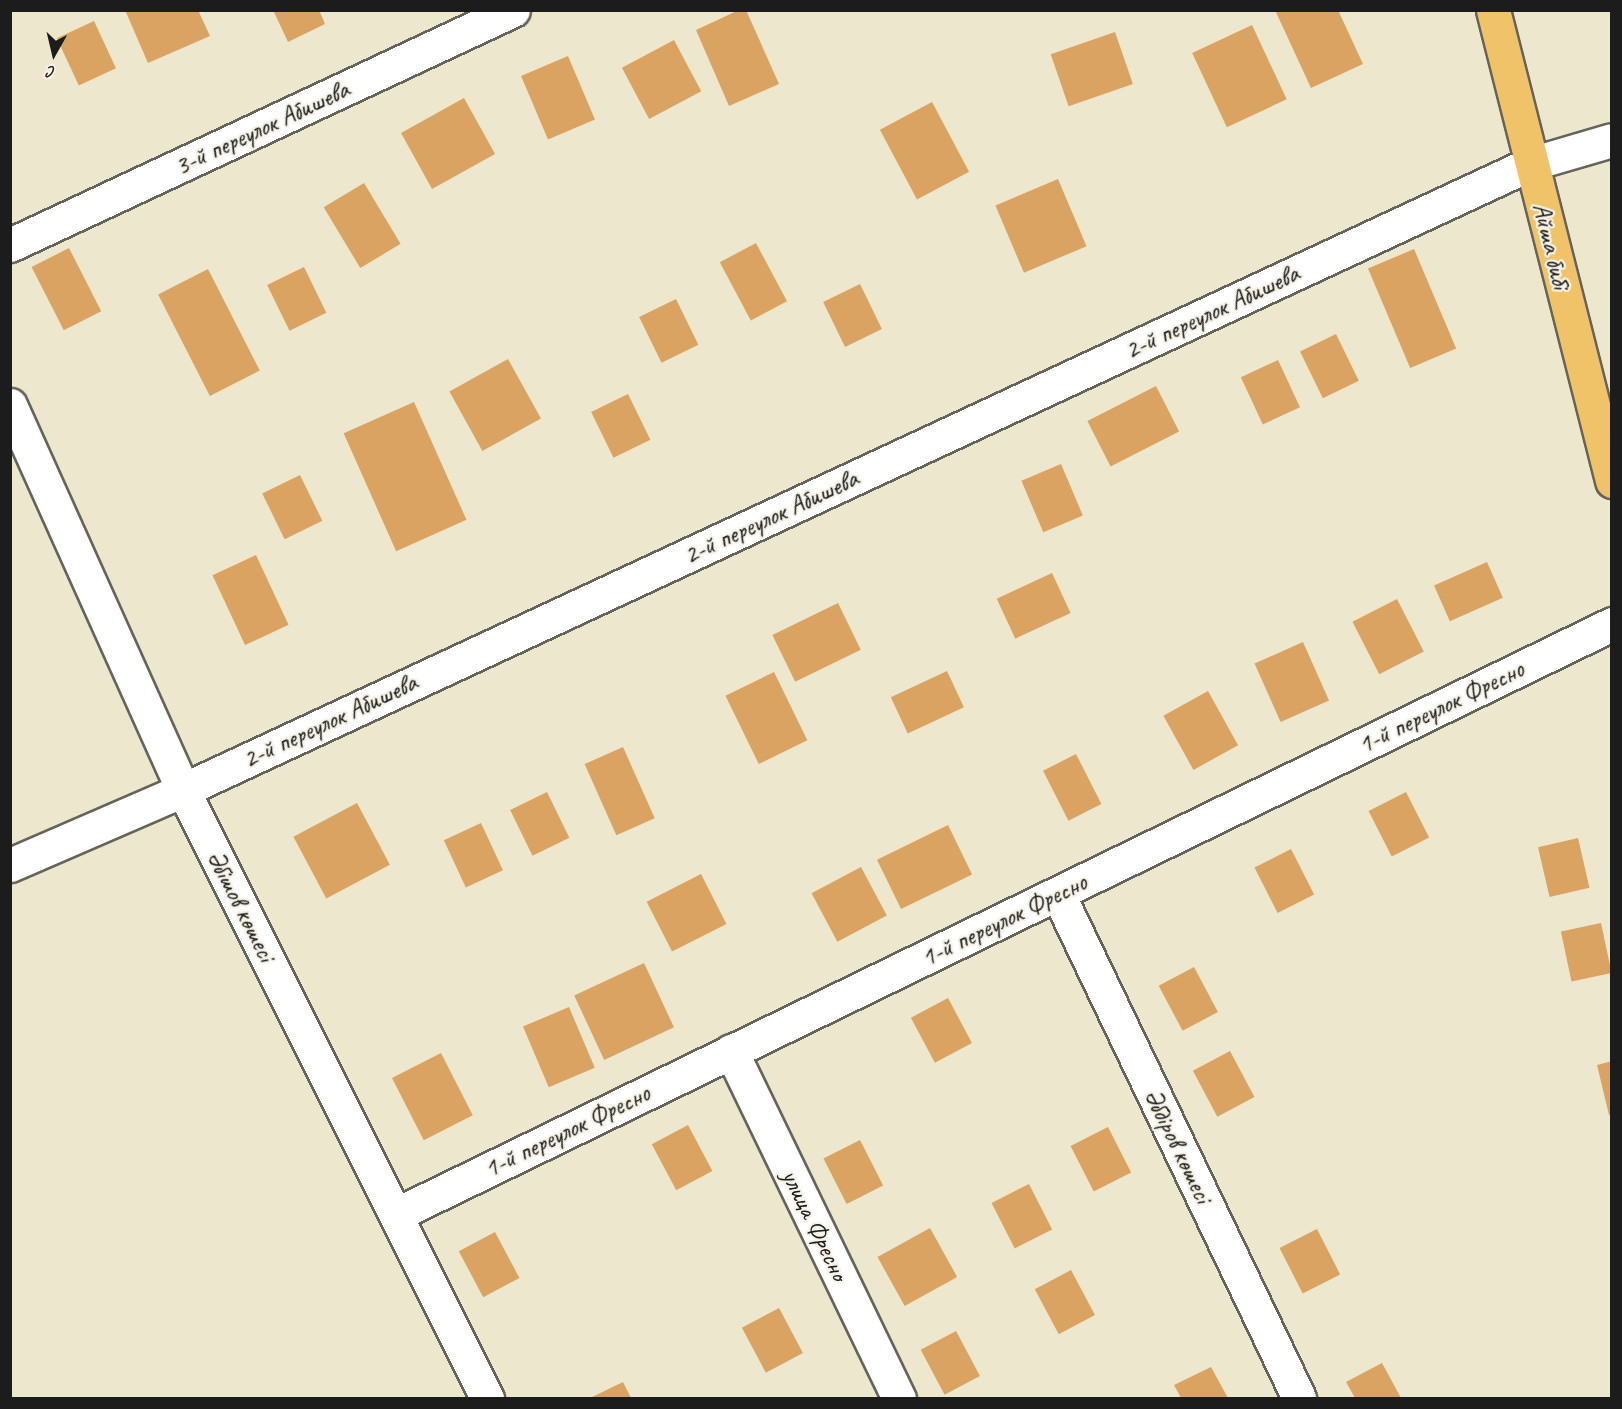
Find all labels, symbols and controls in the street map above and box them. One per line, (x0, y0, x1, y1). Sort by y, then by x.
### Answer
north arrow (24, 24, 84, 84)
text: С (46, 61, 57, 82)
street label: 3-й переулок Абишева (170, 74, 354, 182)
street label: Айша бибі (1525, 200, 1577, 292)
street label: 2-й переулок Абишева (1120, 258, 1304, 366)
street label: 2-й переулок Абишева (679, 463, 863, 571)
street label: 1-й переулок Фресно (1353, 654, 1529, 760)
street label: 2-й переулок Абишева (238, 667, 422, 775)
street label: Әбішов көшесі (200, 845, 282, 967)
street label: 1-й переулок Фресно (916, 867, 1092, 973)
street label: 1-й переулок Фресно (479, 1078, 655, 1184)
street label: Әбдіров көшесі (1137, 1084, 1219, 1208)
street label: улица Фресно (775, 1164, 855, 1286)

